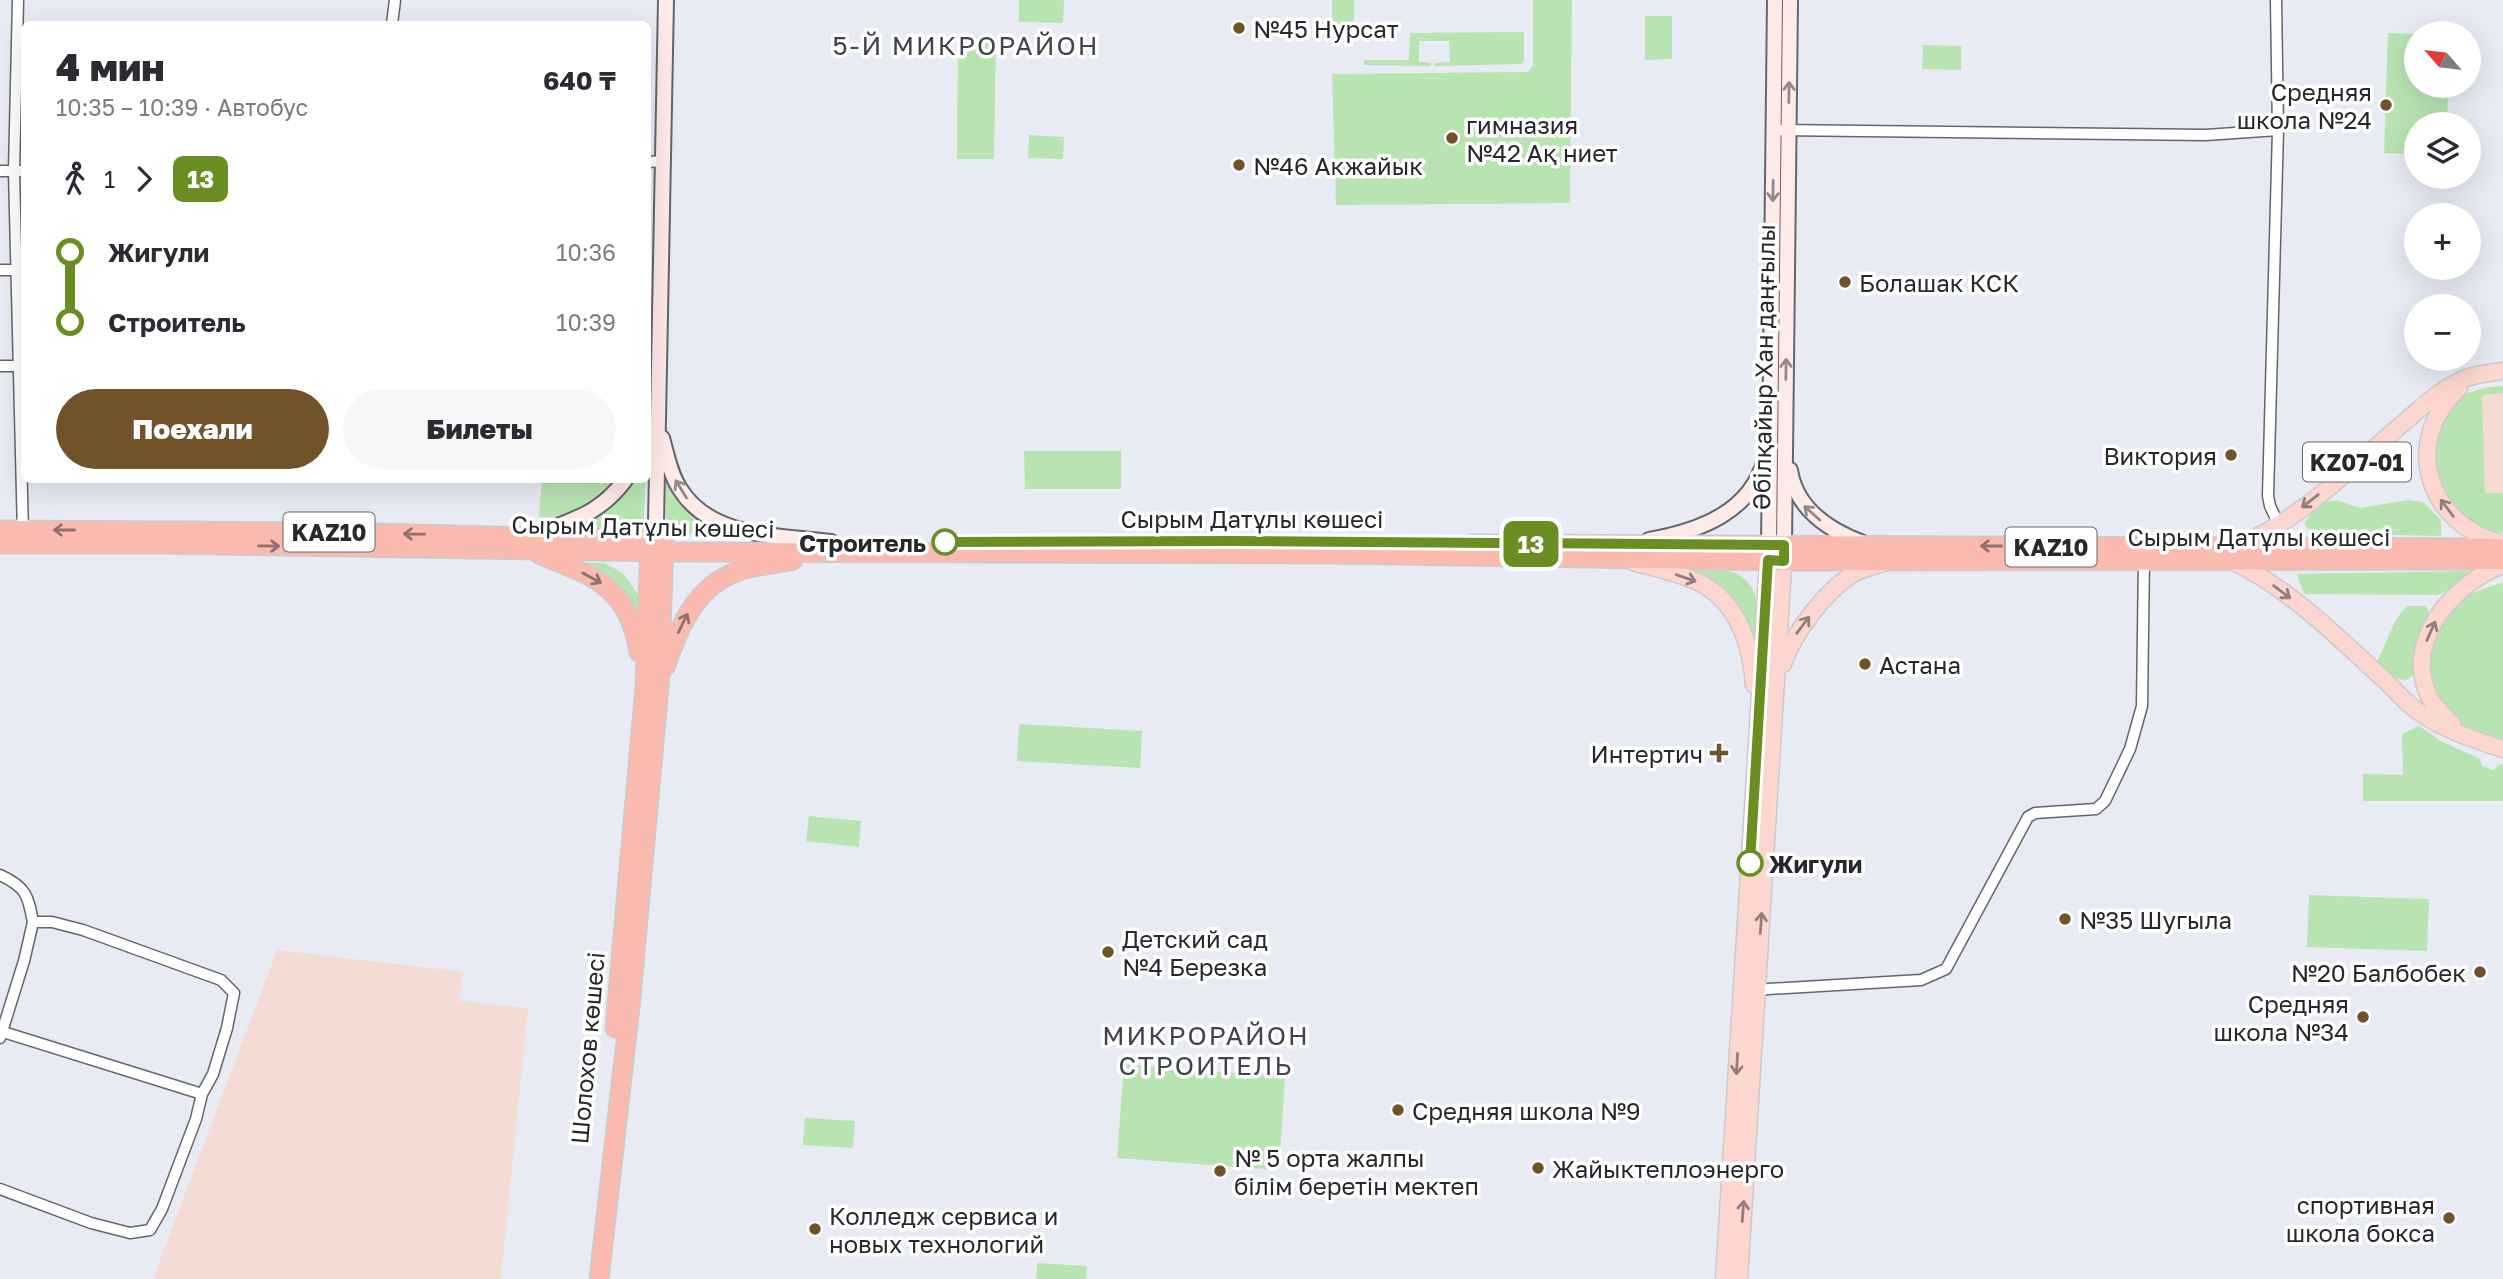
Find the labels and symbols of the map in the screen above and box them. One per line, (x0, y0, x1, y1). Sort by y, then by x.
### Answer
place label: №45 Нурсат (1253, 14, 1399, 43)
marker: №45 Нурсат (1231, 20, 1247, 36)
north arrow (2404, 21, 2482, 98)
district label: 5-Й МИКРОРАЙОН (833, 30, 1099, 61)
place label: Средняя школа №24 (2237, 77, 2372, 134)
one-way arrow (1782, 81, 1796, 104)
marker: Средняя школа №24 (2378, 97, 2394, 113)
place label: гимназия №42 Ақ ниет (1466, 110, 1618, 167)
marker: гимназия №42 Ақ ниет (1444, 130, 1460, 146)
place label: №46 Акжайык (1253, 151, 1423, 180)
marker: №46 Акжайык (1231, 157, 1247, 173)
one-way arrow (1766, 179, 1780, 202)
street label: Әбілқайыр Хан даңғылы (1746, 224, 1780, 510)
place label: Болашак КСК (1859, 268, 2019, 297)
marker: Болашак КСК (1837, 274, 1853, 290)
one-way arrow (1779, 358, 1793, 381)
place label: Виктория (2103, 441, 2217, 470)
road number: KZ07-01 (2303, 442, 2411, 482)
marker: Виктория (2223, 447, 2239, 463)
one-way arrow (674, 480, 689, 499)
one-way arrow (2302, 494, 2320, 509)
one-way arrow (2440, 499, 2455, 518)
street label: Сырым Датұлы көшесі (1120, 504, 1384, 534)
one-way arrow (1803, 505, 1821, 521)
street label: Сырым Датұлы көшесі (511, 509, 775, 544)
road number: KAZ10 (284, 512, 374, 552)
line badge: 13 (1500, 521, 1562, 567)
street label: Сырым Датұлы көшесі (2127, 522, 2391, 552)
one-way arrow (52, 523, 75, 537)
one-way arrow (403, 527, 426, 540)
road number: KAZ10 (2006, 527, 2096, 566)
place label: Строитель (799, 528, 926, 557)
marker: Строитель (932, 529, 958, 555)
one-way arrow (257, 539, 280, 553)
one-way arrow (1979, 539, 2002, 553)
one-way arrow (581, 571, 601, 585)
one-way arrow (1674, 573, 1696, 585)
one-way arrow (2273, 584, 2292, 599)
one-way arrow (677, 613, 691, 634)
one-way arrow (1796, 616, 1811, 635)
one-way arrow (2425, 621, 2438, 642)
place label: Астана (1879, 650, 1961, 679)
marker: Астана (1857, 656, 1873, 672)
place label: Интертич (1590, 739, 1703, 768)
marker: Интертич (1709, 743, 1729, 763)
place label: Жигули (1769, 849, 1863, 878)
marker: Жигули (1737, 850, 1763, 876)
place label: №35 Шугыла (2079, 905, 2232, 934)
marker: №35 Шугыла (2057, 911, 2073, 927)
one-way arrow (1755, 913, 1768, 935)
place label: Детский сад №4 Березка (1122, 924, 1268, 981)
marker: Детский сад №4 Березка (1100, 944, 1116, 960)
street label: Шолохов көшесі (564, 951, 610, 1145)
place label: №20 Балбобек (2291, 958, 2466, 987)
marker: №20 Балбобек (2472, 964, 2488, 980)
place label: Средняя школа №34 (2214, 989, 2349, 1046)
marker: Средняя школа №34 (2355, 1009, 2371, 1025)
district label: МИКРОРАЙОН СТРОИТЕЛЬ (1102, 1020, 1310, 1081)
one-way arrow (1731, 1052, 1744, 1075)
place label: Средняя школа №9 (1412, 1096, 1641, 1125)
marker: Средняя школа №9 (1390, 1102, 1406, 1118)
place label: № 5 орта жалпы білім беретін мектеп (1234, 1143, 1479, 1200)
place label: Жайыктеплоэнерго (1552, 1154, 1784, 1183)
marker: Жайыктеплоэнерго (1530, 1160, 1546, 1176)
marker: № 5 орта жалпы білім беретін мектеп (1212, 1163, 1228, 1179)
place label: спортивная школа бокса (2286, 1190, 2435, 1247)
one-way arrow (1737, 1200, 1750, 1223)
place label: Колледж сервиса и новых технологий (829, 1201, 1058, 1258)
marker: спортивная школа бокса (2441, 1210, 2457, 1226)
marker: Колледж сервиса и новых технологий (807, 1221, 823, 1237)

